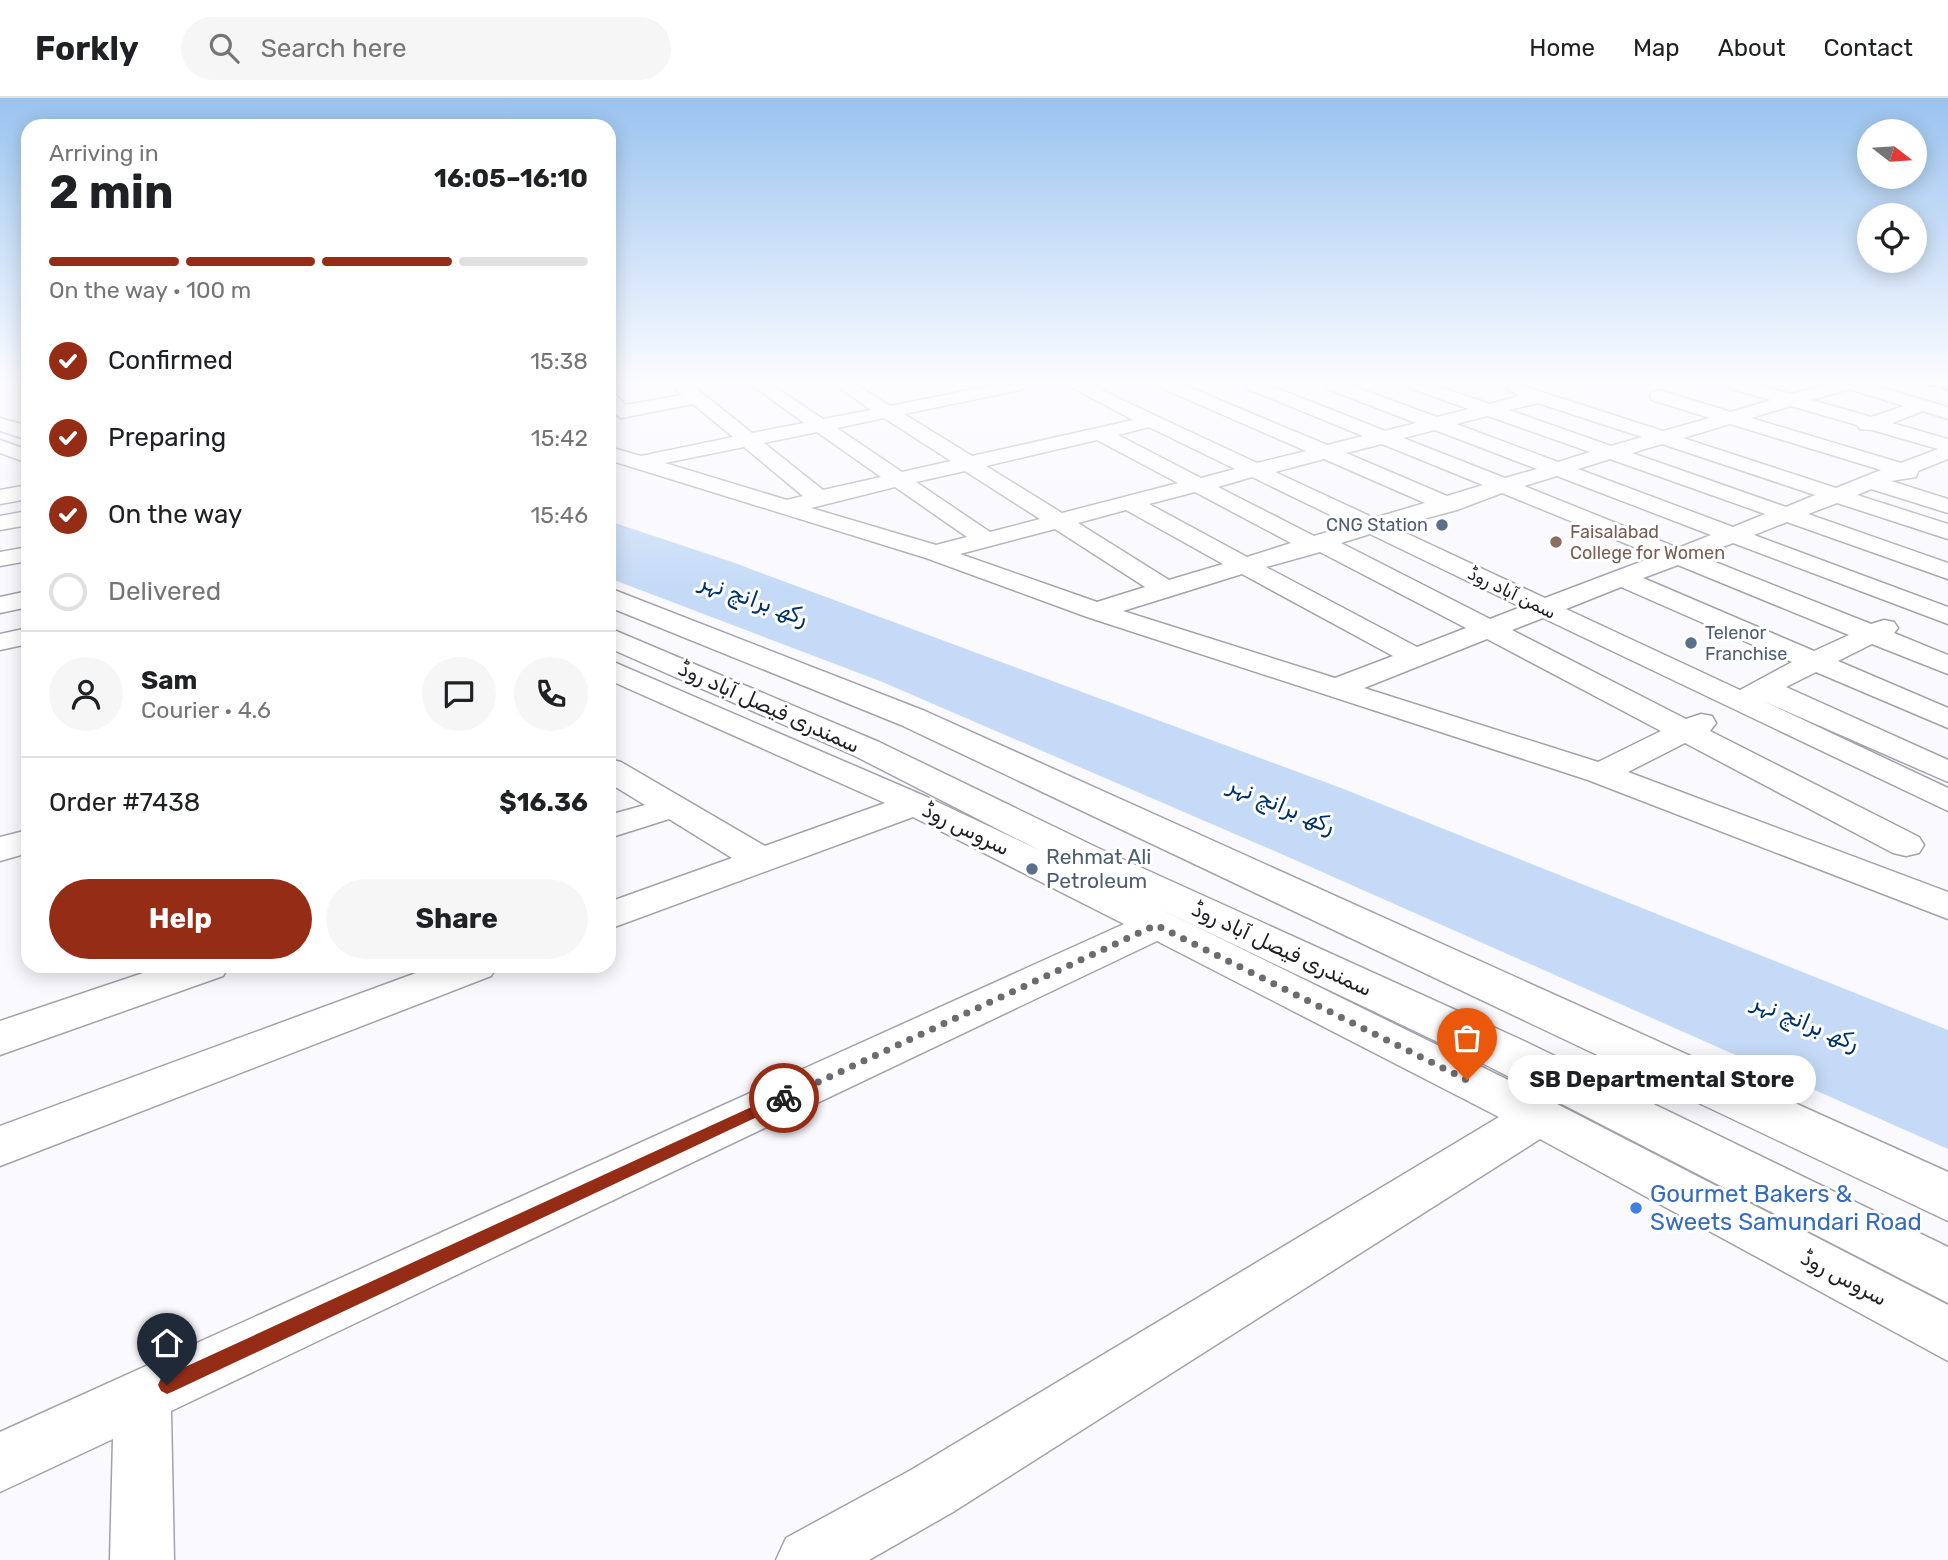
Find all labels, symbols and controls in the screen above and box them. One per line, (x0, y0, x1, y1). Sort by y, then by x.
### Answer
search box (181, 17, 671, 80)
text: Forkly (35, 29, 139, 68)
icon: search (205, 29, 243, 67)
text: Search here (261, 33, 407, 64)
text: Home (1529, 34, 1595, 62)
text: Map (1633, 34, 1680, 62)
text: About (1718, 34, 1786, 62)
text: Contact (1824, 34, 1913, 62)
north arrow (1857, 119, 1927, 189)
map controls (1857, 119, 1927, 273)
text: Arriving in (49, 139, 159, 167)
text: 16:05–16:10 (434, 163, 588, 194)
text: 2 min (49, 165, 174, 220)
button: locate (1857, 203, 1927, 273)
text: On the way · 100 m (49, 276, 251, 304)
icon: check (49, 342, 87, 380)
text: Confirmed (108, 345, 233, 376)
text: 15:38 (530, 347, 588, 375)
icon: check (49, 419, 87, 457)
text: Preparing (108, 422, 226, 453)
text: 15:42 (531, 424, 588, 452)
icon: check (49, 496, 87, 534)
text: On the way (108, 499, 242, 530)
text: 15:46 (530, 501, 588, 529)
place label: CNG Station (1326, 514, 1428, 536)
marker: CNG Station (1434, 517, 1450, 533)
place label: Faisalabad College for Women (1570, 521, 1725, 564)
marker: Faisalabad College for Women (1548, 534, 1564, 550)
street label: سمن آباد روڈ (1464, 562, 1560, 624)
water label: رکھ برانچ نہر (693, 566, 812, 634)
text: Delivered (108, 576, 221, 607)
place label: Telenor Franchise (1705, 622, 1787, 665)
marker: Telenor Franchise (1683, 635, 1699, 651)
street label: سمندری فیصل آباد روڈ (674, 655, 864, 759)
button: person (49, 657, 123, 731)
button: chat (422, 657, 496, 731)
button: phone (514, 657, 588, 731)
text: Sam (141, 665, 197, 696)
text: Courier · 4.6 (141, 696, 271, 724)
water label: رکھ برانچ نہر (1221, 769, 1340, 843)
text: Order #7438 (49, 787, 200, 818)
text: $16.36 (499, 787, 588, 818)
street label: سروس روڈ (918, 797, 1014, 861)
place label: Rehmat Ali Petroleum (1046, 844, 1151, 893)
marker: Rehmat Ali Petroleum (1024, 861, 1040, 877)
button: Help (49, 879, 312, 959)
button: Share (326, 879, 588, 959)
street label: سمندری فیصل آباد روڈ (1188, 896, 1376, 1002)
water label: رکھ برانچ نہر (1745, 986, 1864, 1060)
pin (1437, 1008, 1497, 1080)
icon: bag (1448, 1019, 1486, 1057)
callout: SB Departmental Store (1509, 1056, 1817, 1104)
courier (749, 1063, 819, 1133)
text: SB Departmental Store (1530, 1065, 1794, 1093)
icon: bike (765, 1079, 803, 1117)
place label: Gourmet Bakers & Sweets Samundari Road (1650, 1180, 1922, 1236)
marker: Gourmet Bakers & Sweets Samundari Road (1628, 1200, 1644, 1216)
street label: سروس روڈ (1796, 1244, 1892, 1312)
pin (137, 1313, 197, 1385)
icon: home (148, 1324, 186, 1362)

